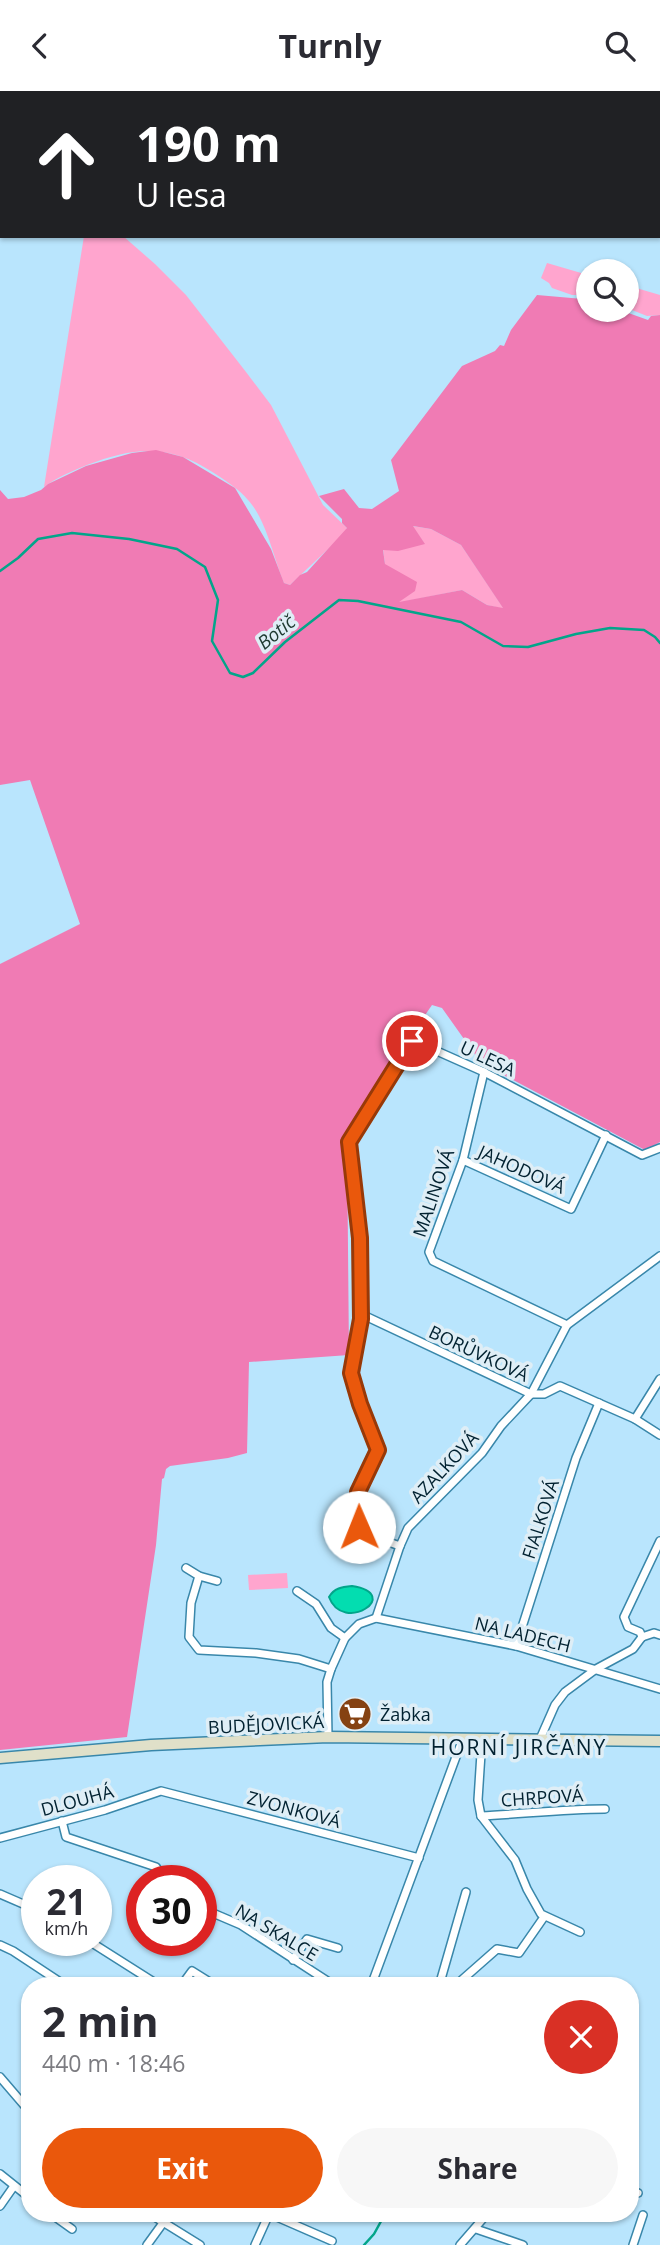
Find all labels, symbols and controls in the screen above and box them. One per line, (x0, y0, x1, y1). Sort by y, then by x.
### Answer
text: Turnly (278, 24, 382, 67)
icon: back (21, 27, 59, 65)
icon: search (601, 27, 639, 65)
text: 190 m (136, 110, 281, 176)
icon: ahead (21, 119, 112, 210)
text: U lesa (136, 173, 227, 216)
map controls (576, 259, 639, 322)
button: search (576, 259, 639, 322)
water label: Botič (252, 608, 301, 655)
pin (382, 1011, 442, 1071)
icon: arrive (393, 1022, 431, 1060)
street label: U LESA (456, 1035, 520, 1081)
street label: JAHODOVÁ (473, 1138, 570, 1199)
street label: MALINOVÁ (407, 1145, 459, 1240)
street label: BORŮVKOVÁ (425, 1319, 533, 1387)
street label: AZALKOVÁ (405, 1426, 484, 1508)
street label: FIALKOVÁ (516, 1476, 564, 1562)
position arrow (322, 1490, 396, 1564)
street label: NA LADECH (473, 1610, 573, 1658)
supermarket icon: Žabka (336, 1695, 374, 1733)
place label: Žabka (380, 1702, 431, 1726)
street label: BUDĚJOVICKÁ (207, 1709, 325, 1739)
district label: HORNÍ JIRČANY (431, 1733, 607, 1761)
street label: DLOUHÁ (38, 1779, 117, 1821)
street label: CHRPOVÁ (500, 1782, 585, 1812)
street label: ZVONKOVÁ (245, 1785, 344, 1833)
speed limit sign: 30 (126, 1865, 217, 1956)
text: 21 (46, 1878, 87, 1925)
street label: NA SKALCE (231, 1898, 323, 1966)
text: km/h (45, 1916, 88, 1940)
text: 2 min (42, 1992, 159, 2049)
button: close (544, 2000, 618, 2074)
text: 440 m · 18:46 (42, 2047, 185, 2079)
button: Exit (42, 2128, 323, 2208)
button: Share (337, 2128, 618, 2208)

